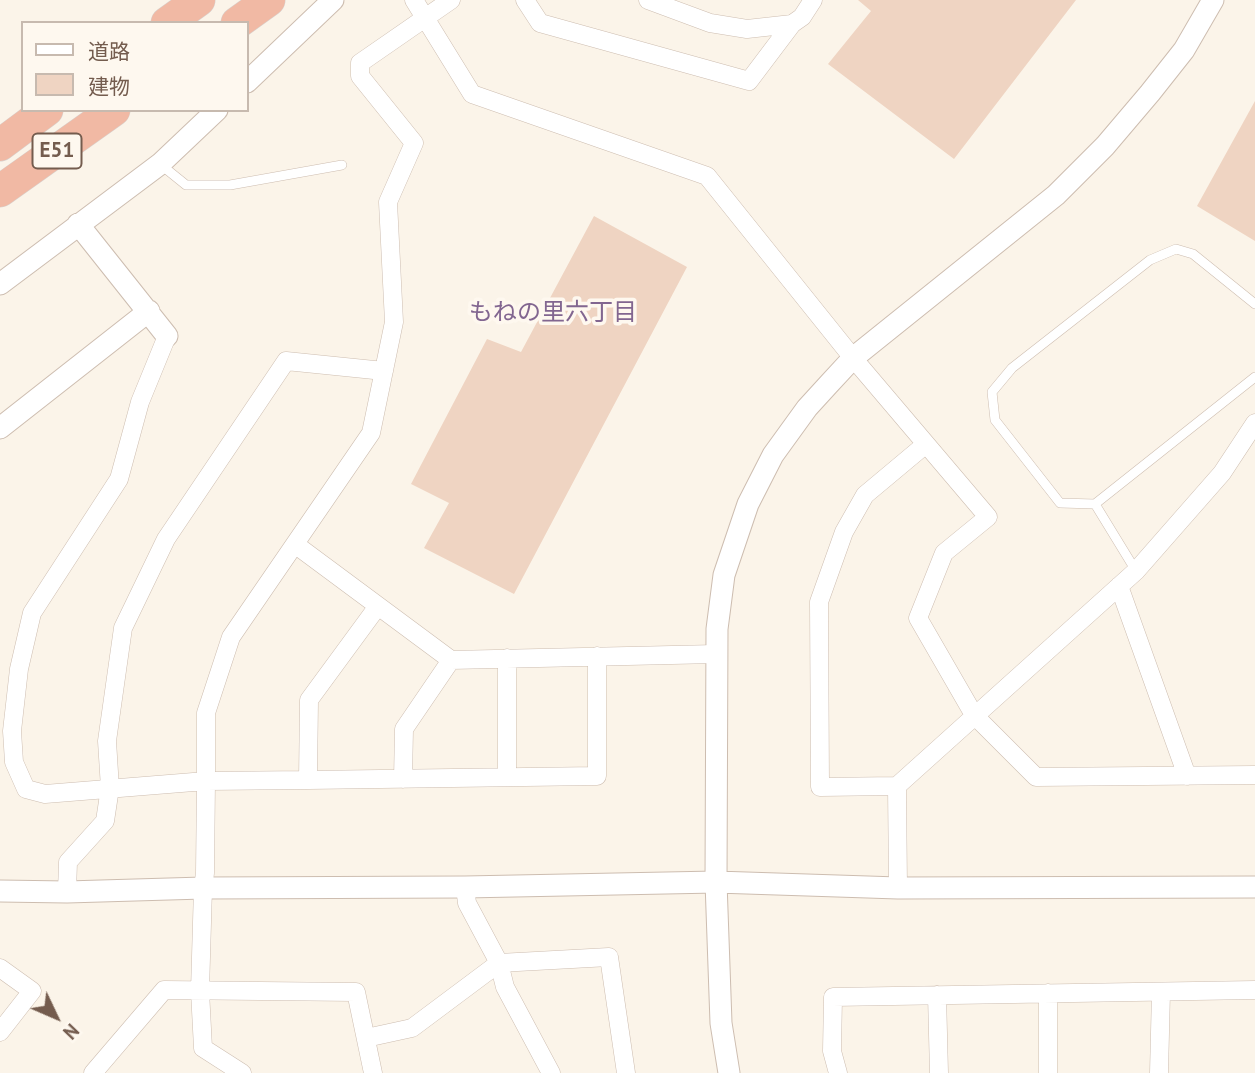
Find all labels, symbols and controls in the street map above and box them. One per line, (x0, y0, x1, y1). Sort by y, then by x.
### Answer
legend (21, 21, 248, 112)
text: 道路 (88, 38, 130, 65)
text: 建物 (88, 73, 130, 100)
road number: E51 (32, 134, 82, 168)
district label: もねの里六丁目 (469, 299, 637, 327)
north arrow (21, 982, 91, 1052)
text: N (58, 1019, 84, 1044)

